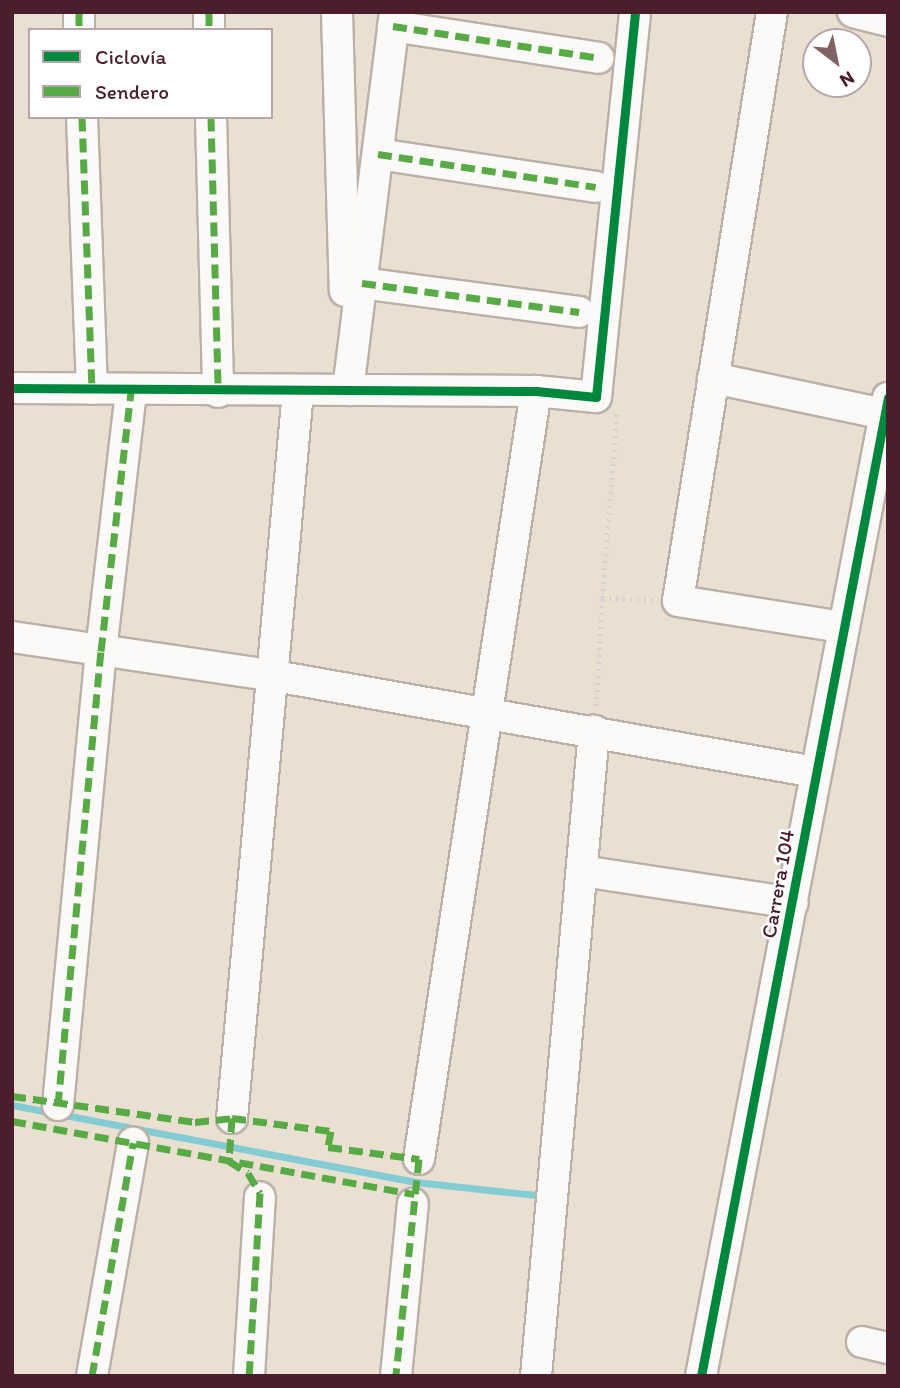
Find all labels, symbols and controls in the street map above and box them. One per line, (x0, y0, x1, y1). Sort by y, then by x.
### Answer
legend (28, 28, 273, 119)
north arrow (802, 28, 872, 98)
text: Ciclovía (95, 44, 166, 69)
text: N (836, 66, 859, 93)
text: Sendero (95, 79, 169, 104)
street label: Carrera 104 (756, 828, 800, 940)

